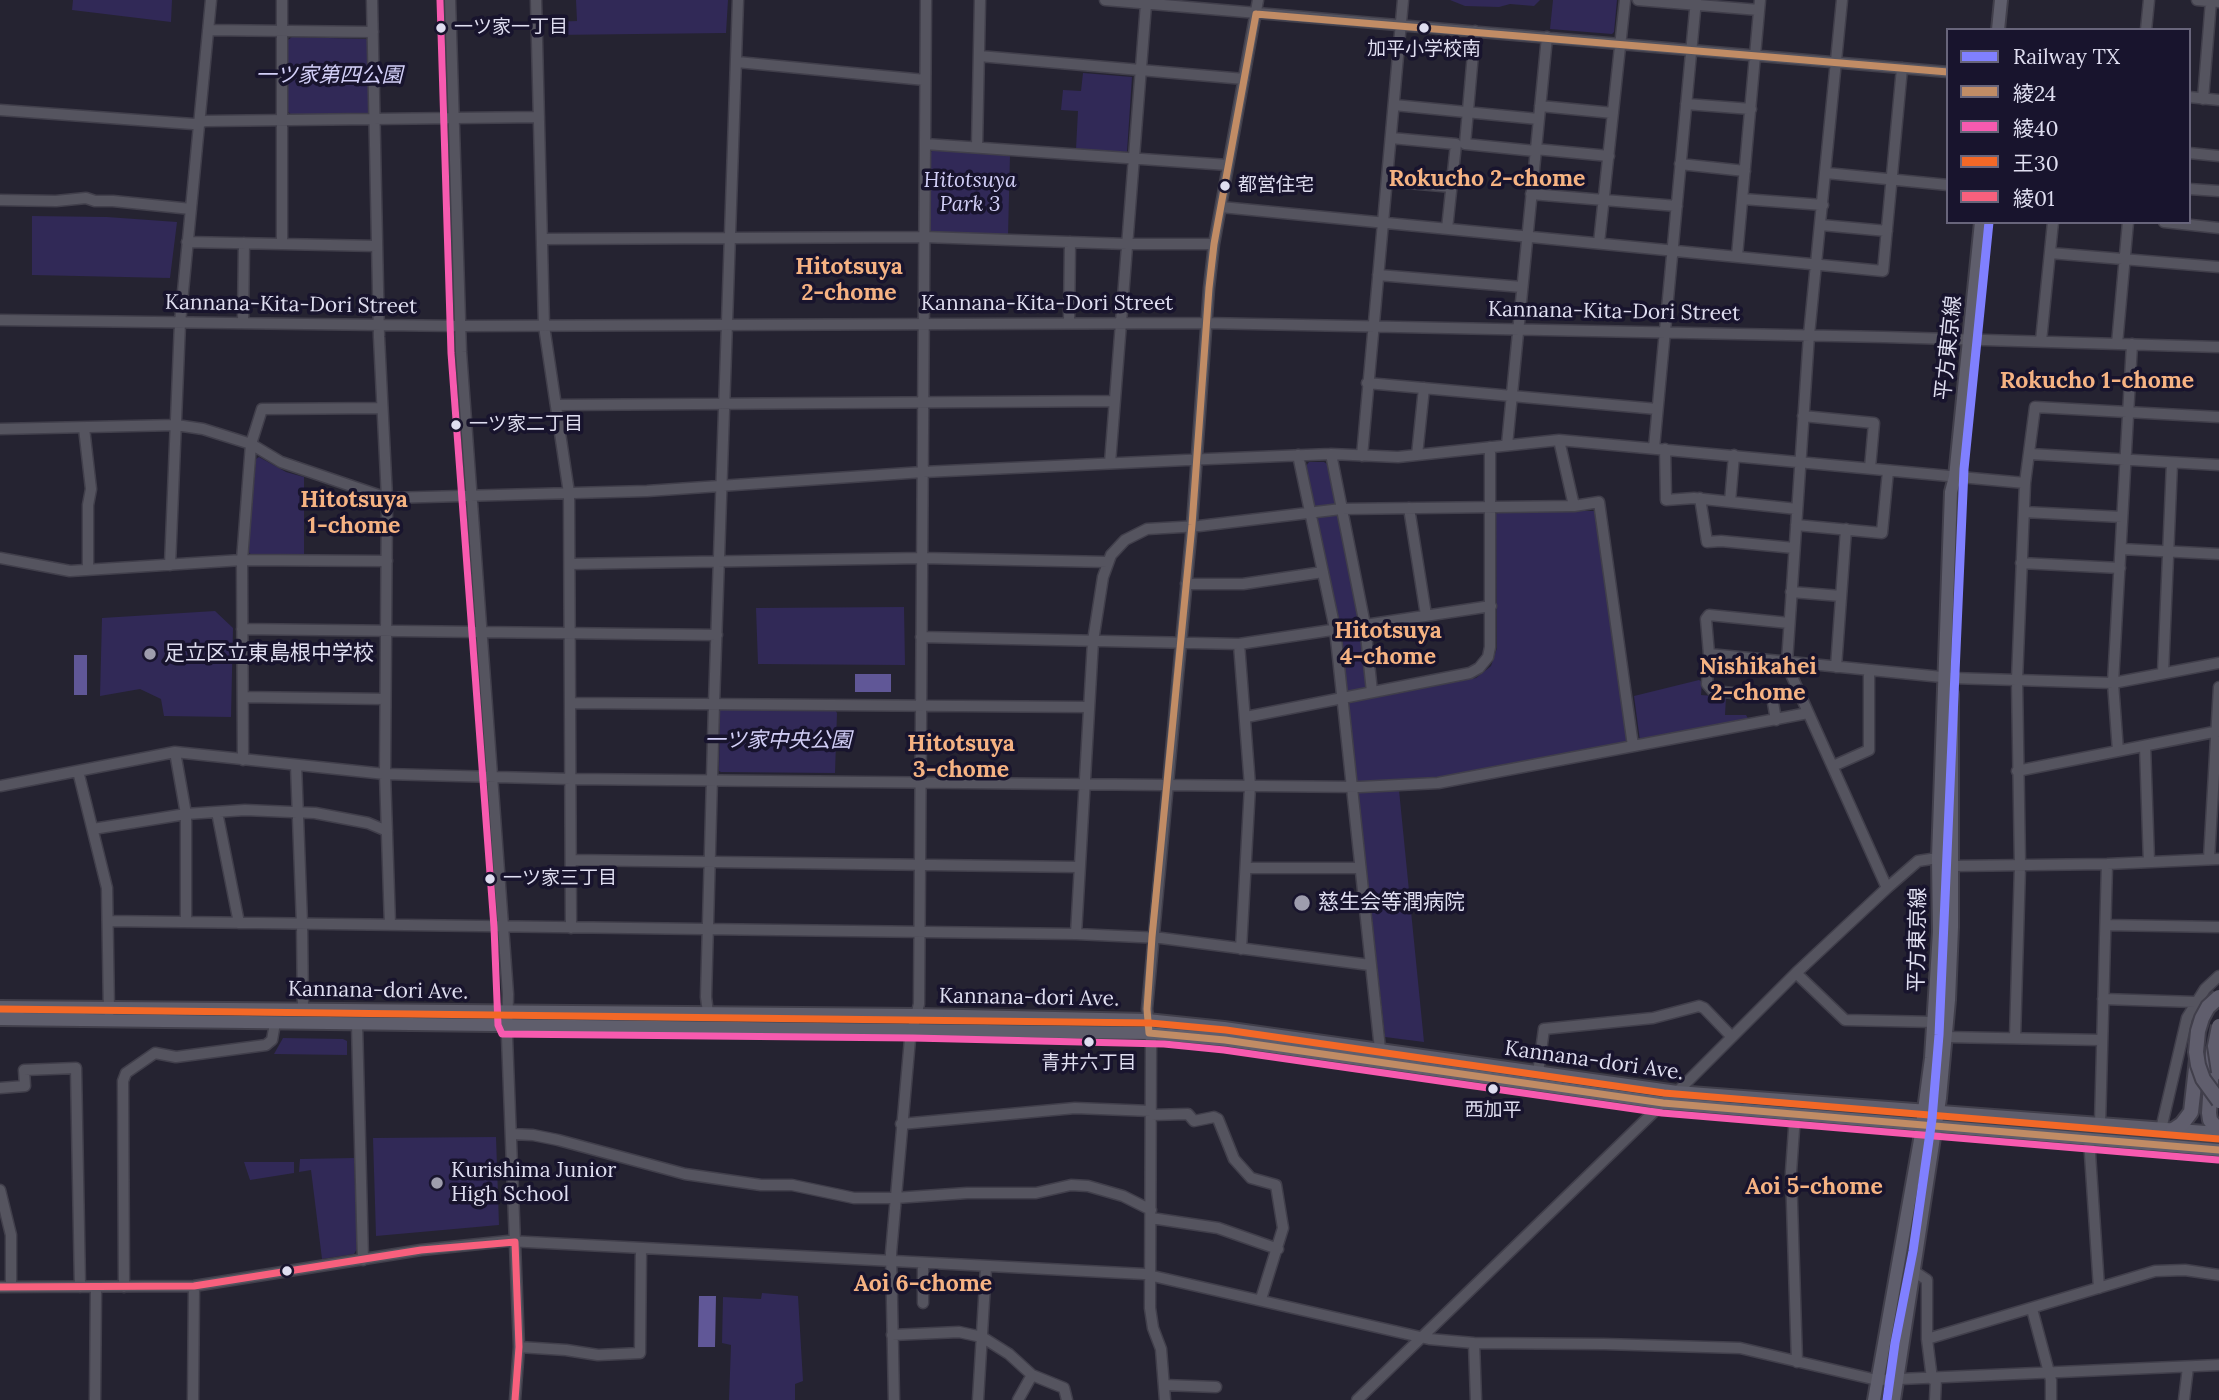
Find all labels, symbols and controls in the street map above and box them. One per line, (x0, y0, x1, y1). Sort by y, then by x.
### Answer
place label: 一ツ家一丁目 (454, 17, 568, 39)
marker: 一ツ家一丁目 (434, 21, 448, 35)
marker: 加平小学校南 (1417, 21, 1431, 35)
legend (1946, 28, 2191, 224)
place label: 加平小学校南 (1367, 39, 1481, 61)
text: Railway TX (2013, 43, 2120, 70)
park label: 一ツ家第四公園 (256, 63, 402, 89)
text: 綾24 (2013, 80, 2056, 107)
text: 綾40 (2013, 115, 2058, 142)
text: 王30 (2013, 150, 2059, 177)
district label: Rokucho 2-chome (1389, 165, 1585, 193)
park label: Hitotsuya Park 3 (924, 168, 1016, 218)
place label: 都営住宅 (1238, 175, 1314, 197)
marker: 都営住宅 (1218, 179, 1232, 193)
text: 綾01 (2013, 185, 2055, 212)
district label: Hitotsuya 2-chome (795, 253, 903, 307)
street label: Kannana-Kita-Dori Street (165, 290, 417, 320)
street label: Kannana-Kita-Dori Street (921, 291, 1173, 317)
street label: 平方東京線 (1931, 294, 1967, 402)
street label: Kannana-Kita-Dori Street (1488, 297, 1740, 327)
district label: Rokucho 1-chome (2000, 367, 2194, 395)
place label: 一ツ家二丁目 (469, 414, 583, 436)
marker: 一ツ家二丁目 (449, 418, 463, 432)
district label: Hitotsuya 1-chome (300, 486, 408, 540)
district label: Hitotsuya 4-chome (1334, 617, 1442, 671)
place label: 足立区立東島根中学校 (164, 641, 374, 667)
marker: 足立区立東島根中学校 (142, 646, 158, 662)
district label: Nishikahei 2-chome (1699, 653, 1817, 707)
park label: 一ツ家中央公園 (705, 728, 851, 754)
district label: Hitotsuya 3-chome (907, 730, 1015, 784)
place label: 一ツ家三丁目 (503, 868, 617, 890)
marker: 一ツ家三丁目 (483, 872, 497, 886)
street label: 平方東京線 (1904, 887, 1932, 993)
place label: 慈生会等潤病院 (1318, 890, 1465, 916)
marker: 慈生会等潤病院 (1292, 893, 1312, 913)
street label: Kannana-dori Ave. (288, 977, 468, 1005)
street label: Kannana-dori Ave. (939, 984, 1119, 1012)
marker: 青井六丁目 (1082, 1035, 1096, 1049)
street label: Kannana-dori Ave. (1503, 1036, 1685, 1086)
place label: 青井六丁目 (1042, 1053, 1136, 1075)
marker: 西加平 (1486, 1082, 1500, 1096)
place label: 西加平 (1465, 1100, 1521, 1122)
place label: Kurishima Junior High School (451, 1158, 616, 1208)
district label: Aoi 5-chome (1745, 1173, 1883, 1201)
marker: Kurishima Junior High School (429, 1175, 445, 1191)
unlabelled marker (280, 1264, 294, 1278)
district label: Aoi 6-chome (854, 1270, 992, 1298)

